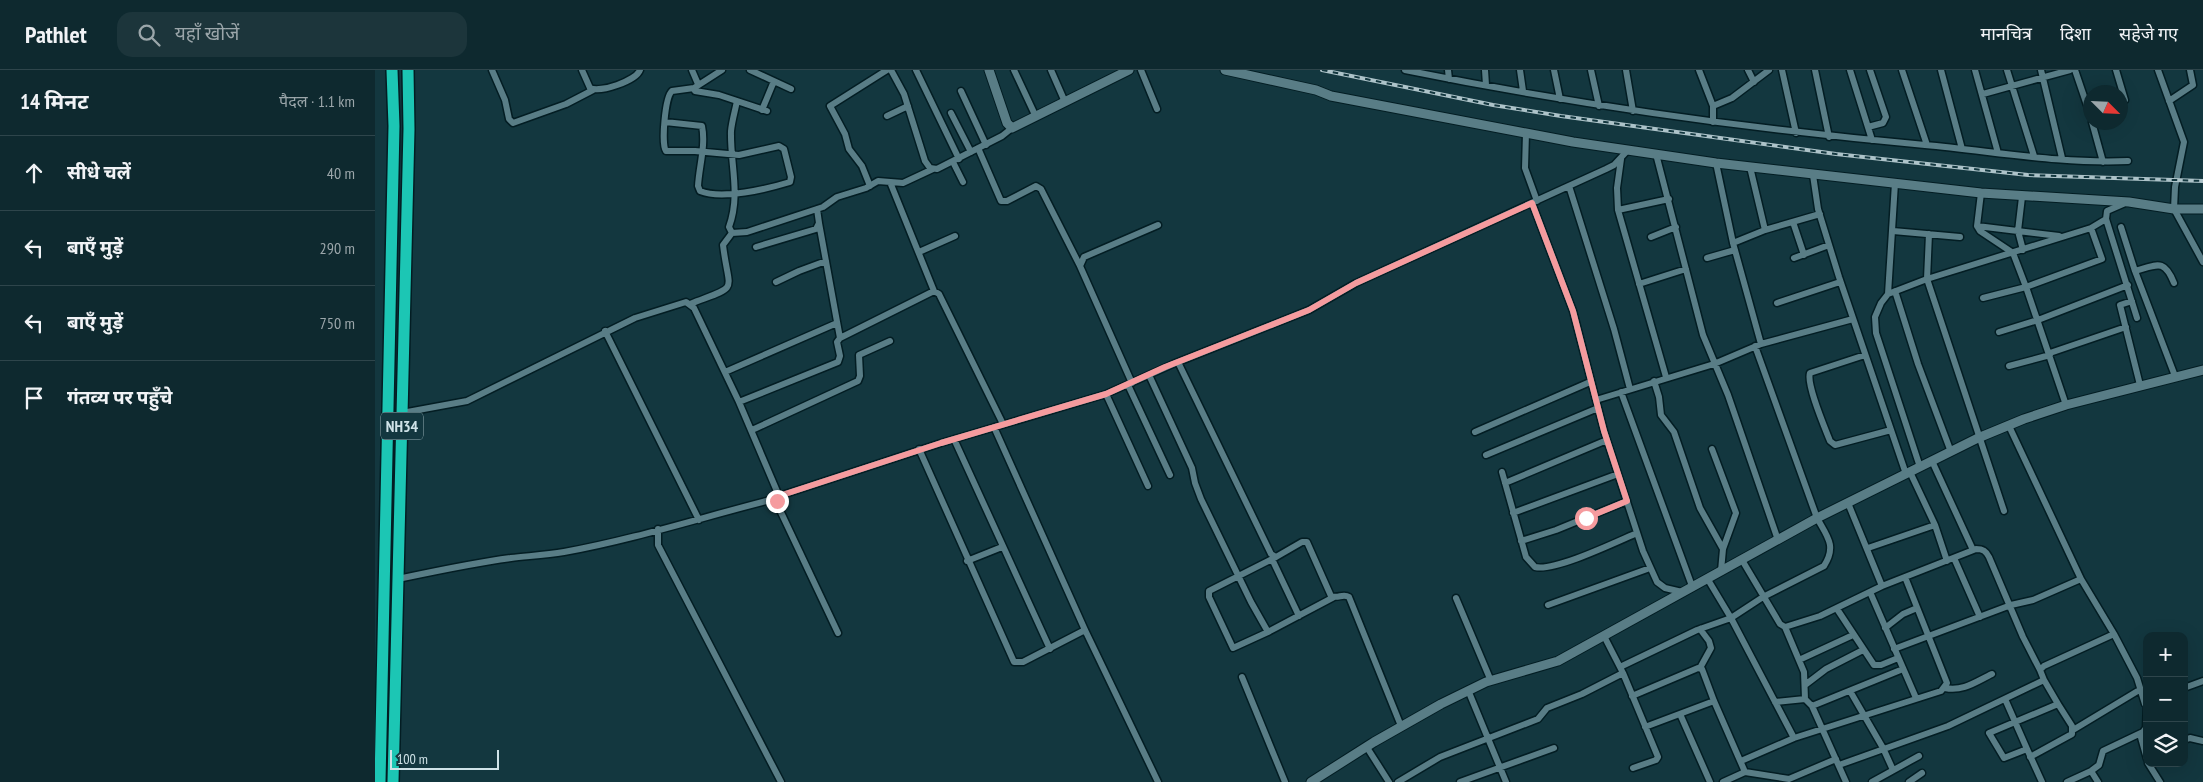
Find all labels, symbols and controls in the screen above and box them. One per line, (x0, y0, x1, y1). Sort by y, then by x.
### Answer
search box (117, 12, 467, 57)
text: Pathlet (25, 19, 87, 50)
icon: search (135, 21, 163, 49)
text: यहाँ खोजें (175, 21, 239, 45)
text: मानचित्र (1980, 22, 2032, 45)
text: दिशा (2060, 22, 2091, 45)
text: सहेजे गए (2119, 22, 2178, 45)
north arrow (2083, 85, 2128, 130)
text: 14 मिनट (20, 88, 88, 115)
text: पैदल · 1.1 km (279, 91, 355, 111)
icon: ahead (20, 159, 48, 187)
text: सीधे चलें (67, 160, 131, 184)
text: 40 m (327, 163, 355, 183)
icon: left (20, 234, 48, 262)
text: बाएँ मुड़ें (67, 235, 123, 259)
text: 290 m (320, 238, 355, 258)
icon: left (20, 309, 48, 337)
text: बाएँ मुड़ें (67, 310, 123, 334)
text: 750 m (320, 313, 355, 333)
icon: arrive (20, 384, 48, 412)
text: गंतव्य पर पहुँचे (67, 385, 172, 409)
road number: NH34 (381, 412, 423, 440)
route end (766, 490, 789, 513)
route start (1575, 507, 1598, 530)
map controls (2143, 632, 2188, 767)
button: + (2143, 632, 2188, 677)
button: − (2143, 677, 2188, 722)
button: layers (2143, 722, 2188, 767)
scale bar (390, 747, 499, 770)
text: 100 m (397, 750, 428, 768)

